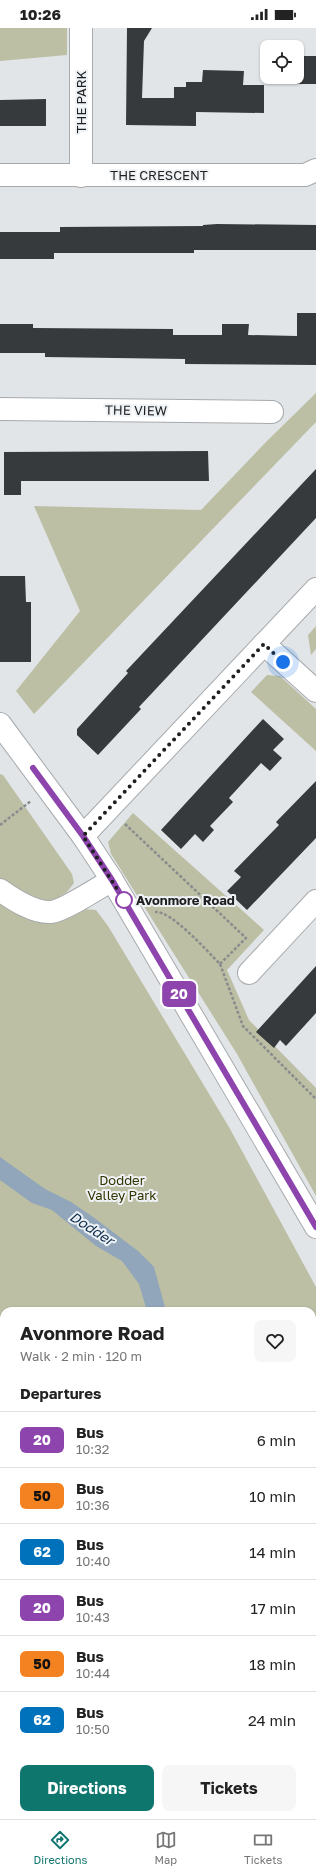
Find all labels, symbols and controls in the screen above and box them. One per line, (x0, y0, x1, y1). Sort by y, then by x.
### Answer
text: 10:26 (20, 5, 61, 23)
map controls (260, 40, 304, 84)
button: locate (260, 40, 304, 84)
street label: THE PARK (73, 70, 89, 134)
street label: THE CRESCENT (110, 167, 208, 183)
street label: THE VIEW (105, 401, 168, 419)
your location (273, 652, 293, 672)
marker: Avonmore Road (115, 891, 133, 909)
place label: Avonmore Road (136, 892, 235, 908)
line badge: 20 (161, 981, 197, 1007)
text: 20 (170, 985, 188, 1002)
park label: Dodder Valley Park (87, 1172, 157, 1203)
water label: Dodder (67, 1208, 119, 1250)
button: heart (254, 1320, 296, 1362)
text: Avonmore Road (20, 1321, 165, 1344)
text: Walk · 2 min · 120 m (20, 1348, 142, 1364)
text: Departures (20, 1384, 101, 1402)
text: Bus (76, 1423, 104, 1441)
text: 20 (33, 1431, 51, 1448)
text: 6 min (257, 1431, 296, 1449)
text: 10:32 (76, 1441, 109, 1457)
text: Bus (76, 1479, 104, 1497)
text: 50 (33, 1487, 51, 1504)
text: 10 min (249, 1487, 296, 1505)
text: 10:36 (76, 1497, 110, 1513)
text: Bus (76, 1535, 104, 1553)
text: 62 (33, 1543, 51, 1560)
text: 14 min (249, 1543, 296, 1561)
text: 10:40 (76, 1553, 110, 1569)
text: Bus (76, 1591, 104, 1609)
text: 20 (33, 1599, 51, 1616)
text: 17 min (251, 1599, 296, 1617)
text: 10:43 (76, 1609, 110, 1625)
text: Bus (76, 1647, 104, 1665)
text: 50 (33, 1655, 51, 1672)
text: 18 min (249, 1655, 296, 1673)
text: 10:44 (76, 1665, 110, 1681)
text: Bus (76, 1703, 104, 1721)
text: 62 (33, 1711, 51, 1728)
text: 24 min (248, 1711, 296, 1729)
text: 10:50 (76, 1721, 110, 1737)
button: Directions (20, 1765, 154, 1811)
button: Tickets (162, 1765, 296, 1811)
tab: Directions (34, 1829, 87, 1866)
tab: Map (154, 1829, 177, 1866)
tab: Tickets (244, 1829, 282, 1866)

